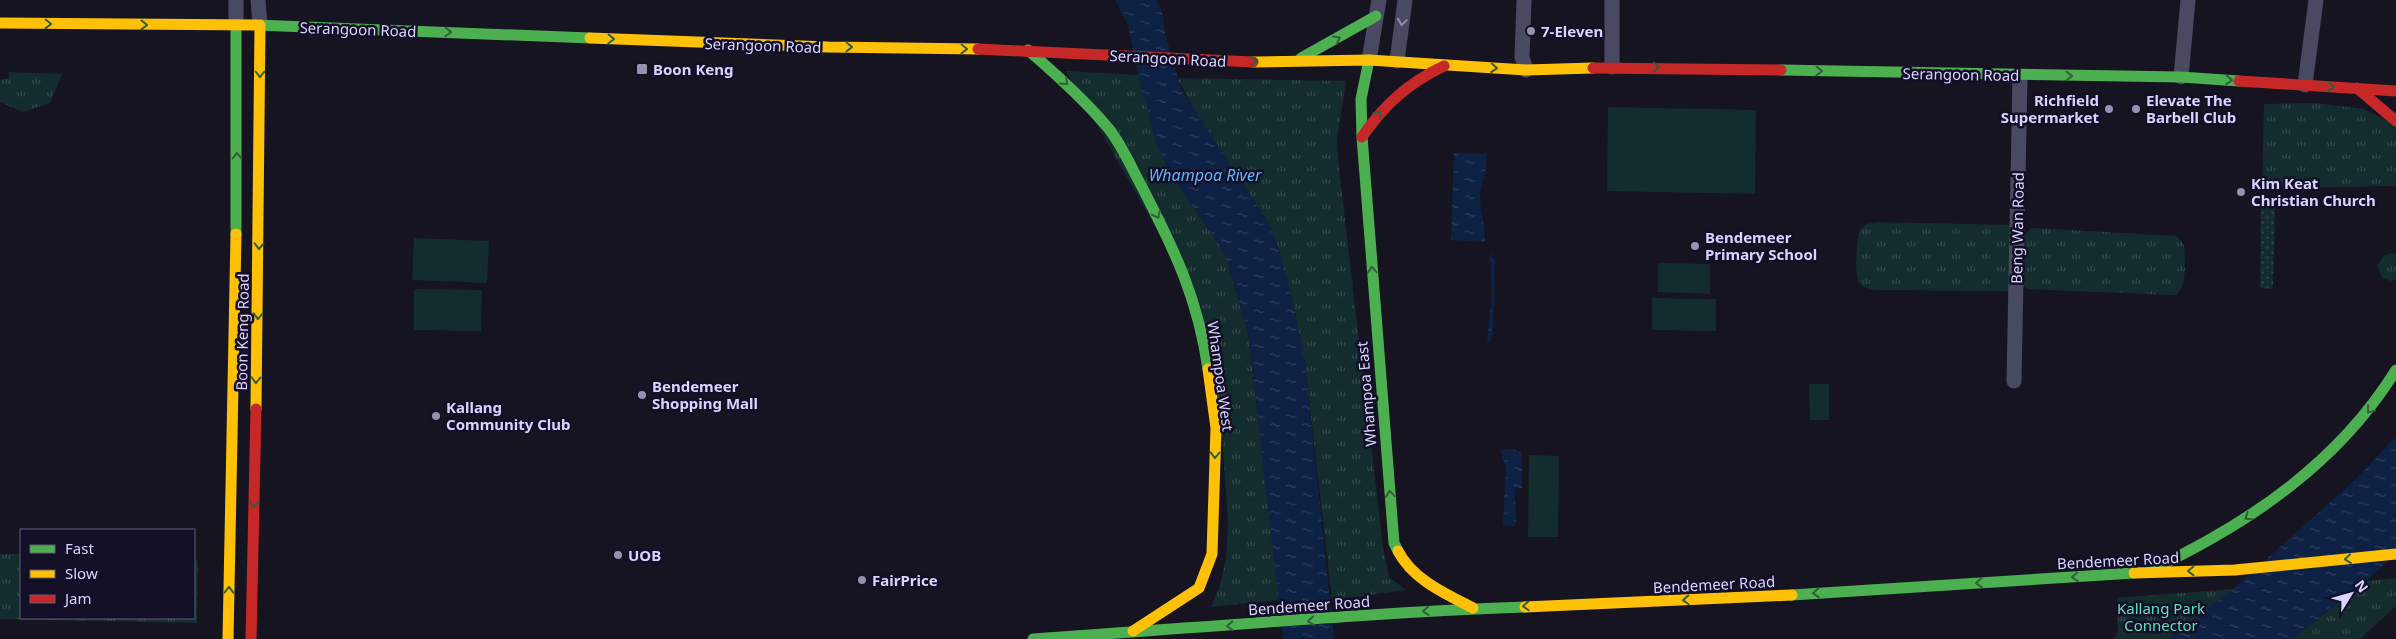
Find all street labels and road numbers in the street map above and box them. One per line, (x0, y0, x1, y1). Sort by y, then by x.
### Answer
street label: Serangoon Road (299, 17, 417, 41)
street label: Serangoon Road (704, 33, 822, 57)
street label: Serangoon Road (1109, 45, 1227, 71)
street label: Serangoon Road (1902, 63, 2020, 85)
street label: Beng Wan Road (2006, 172, 2028, 284)
street label: Boon Keng Road (231, 273, 253, 391)
street label: Whampoa West (1203, 320, 1239, 433)
street label: Whampoa East (1351, 340, 1381, 447)
street label: Bendemeer Road (2056, 547, 2180, 573)
street label: Bendemeer Road (1652, 571, 1776, 597)
street label: Bendemeer Road (1247, 591, 1371, 619)

